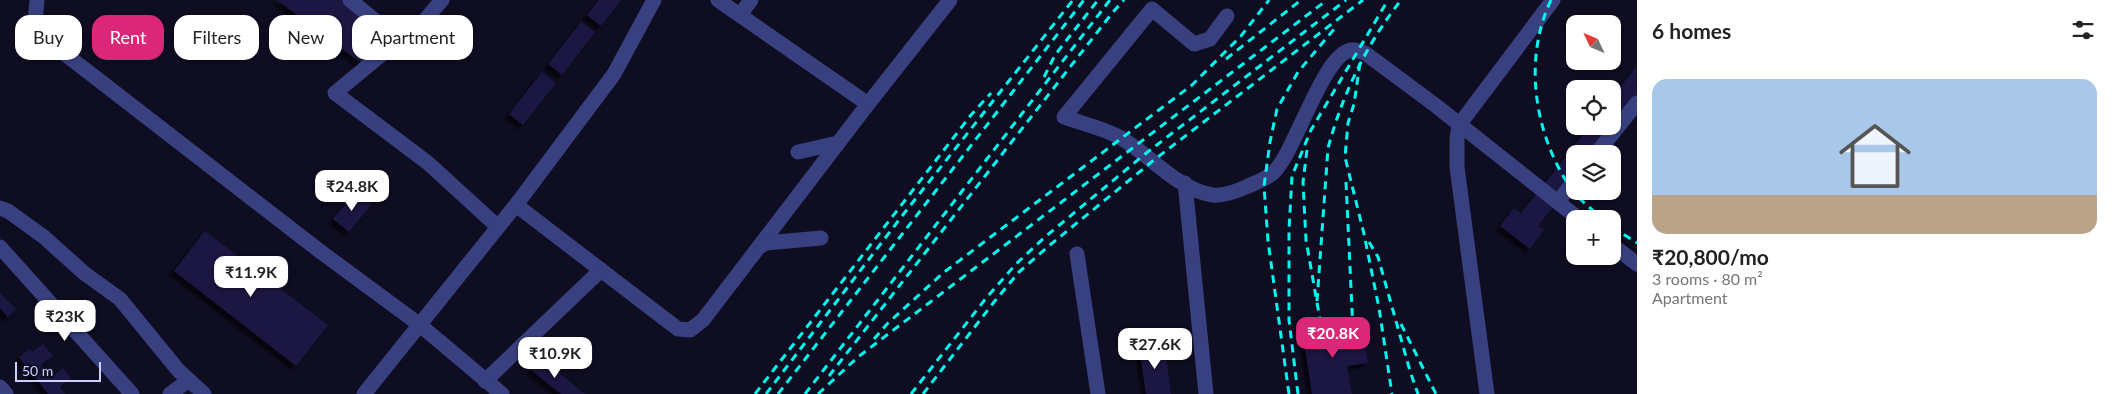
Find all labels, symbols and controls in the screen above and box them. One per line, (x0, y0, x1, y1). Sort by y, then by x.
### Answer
chip: Buy (15, 15, 82, 60)
chip: Rent (92, 15, 164, 60)
chip: Filters (174, 15, 259, 60)
chip: New (269, 15, 342, 60)
chip: Apartment (352, 15, 473, 60)
north arrow (1566, 15, 1621, 70)
map controls (1566, 15, 1621, 265)
icon: filters (2069, 16, 2097, 44)
text: 6 homes (1652, 18, 1731, 43)
button: locate (1566, 80, 1621, 135)
icon: home (1830, 111, 1920, 201)
button: layers (1566, 145, 1621, 200)
pin: ₹24.8K (311, 170, 393, 212)
text: ₹24.8K (326, 176, 378, 195)
button: + (1566, 210, 1621, 265)
text: ₹20,800/mo (1652, 244, 1769, 269)
pin: ₹11.9K (210, 256, 292, 298)
text: ₹11.9K (225, 262, 277, 281)
text: 3 rooms · 80 m² (1652, 269, 1763, 288)
text: Apartment (1652, 288, 1727, 307)
pin: ₹23K (35, 300, 95, 342)
text: ₹23K (46, 306, 84, 325)
pin: ₹20.8K (1292, 316, 1374, 359)
text: ₹20.8K (1307, 323, 1359, 342)
pin: ₹27.6K (1114, 328, 1196, 370)
text: ₹27.6K (1129, 334, 1181, 353)
pin: ₹10.9K (514, 336, 596, 379)
text: ₹10.9K (529, 343, 581, 362)
scale bar (15, 359, 101, 382)
text: 50 m (22, 362, 53, 379)

